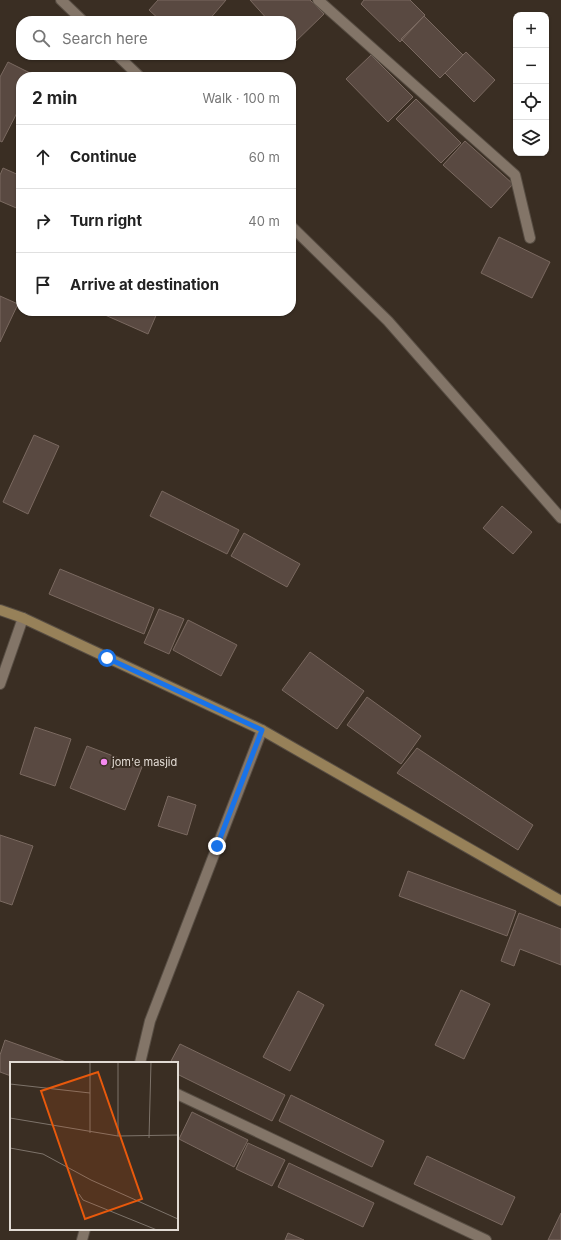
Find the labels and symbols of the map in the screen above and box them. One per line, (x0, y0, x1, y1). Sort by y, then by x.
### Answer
route start (98, 649, 116, 667)
place label: jom'e masjid (111, 755, 177, 769)
marker: jom'e masjid (99, 757, 109, 767)
route end (208, 837, 226, 855)
inset map (10, 1062, 178, 1230)

